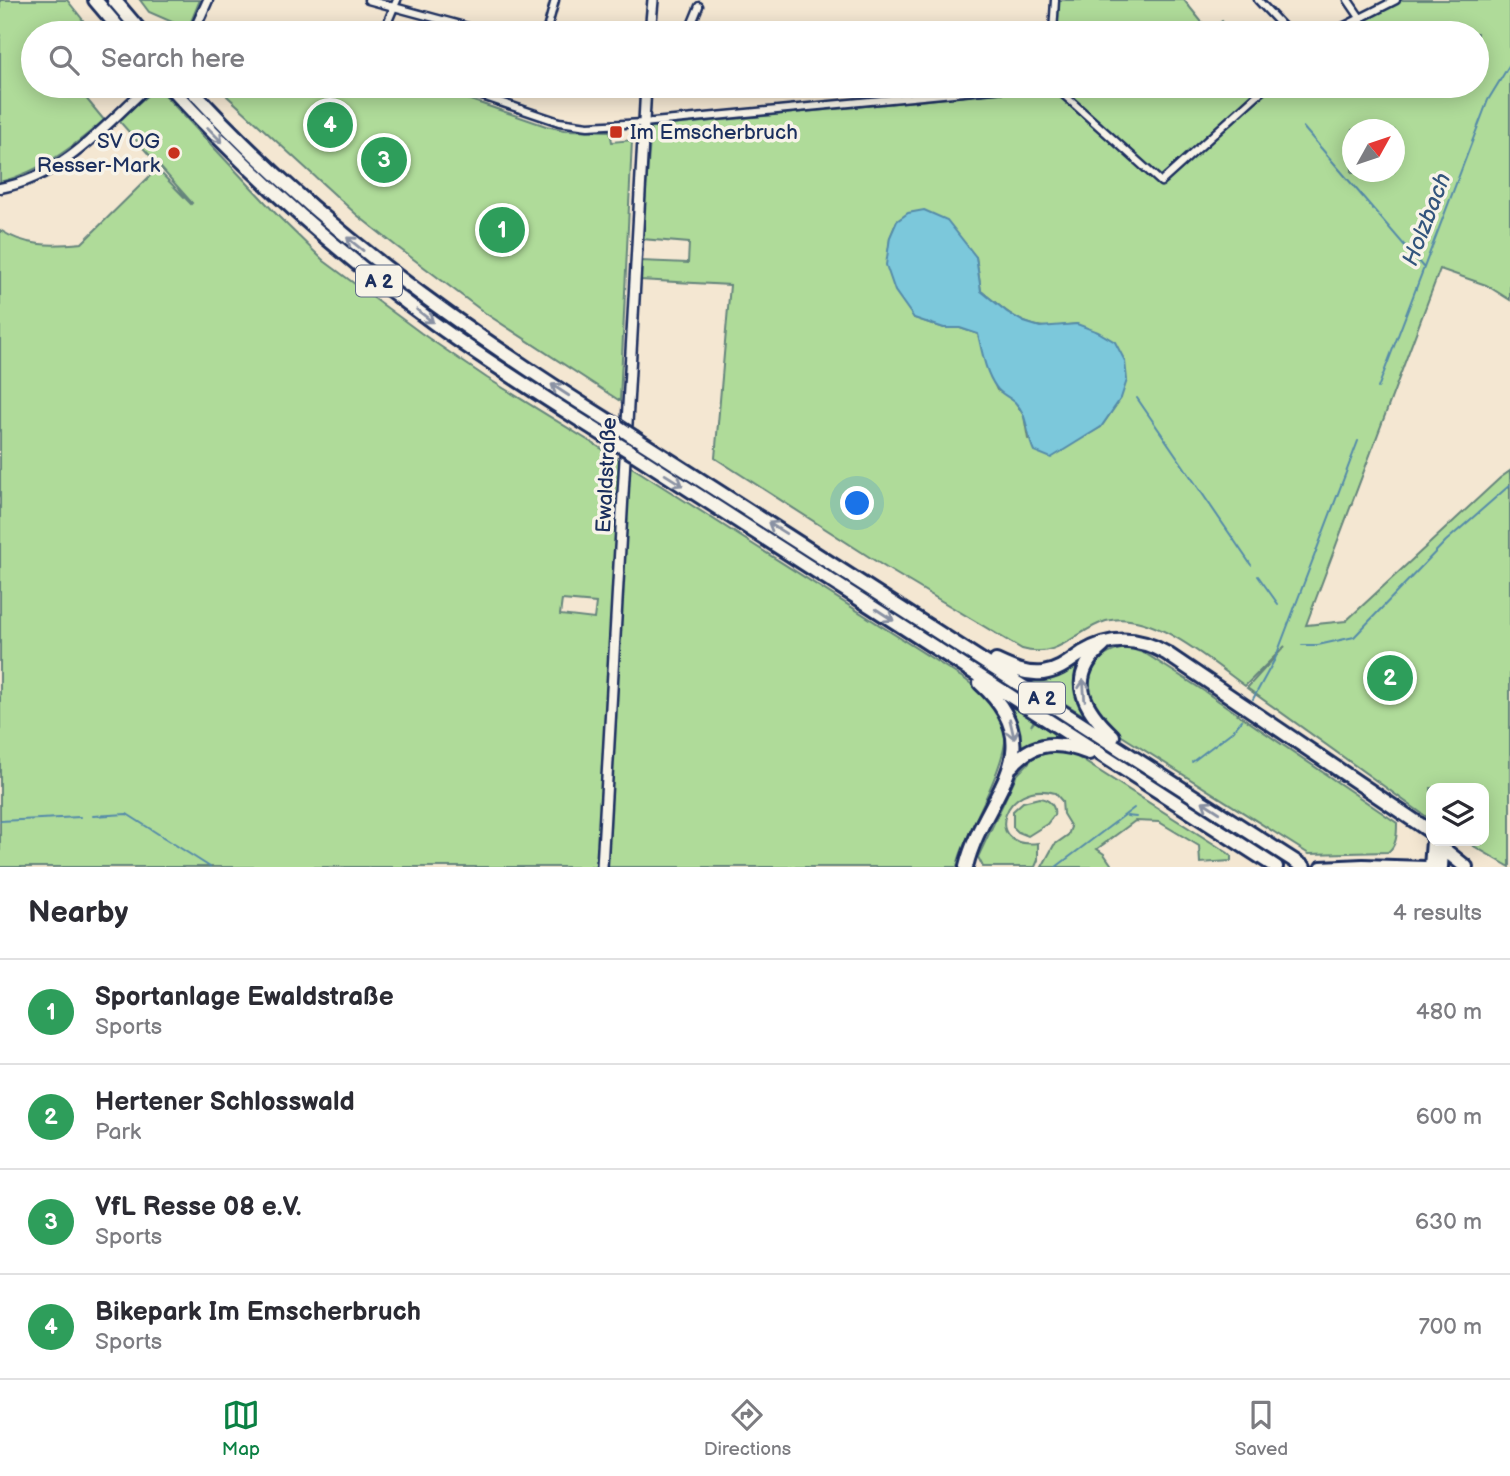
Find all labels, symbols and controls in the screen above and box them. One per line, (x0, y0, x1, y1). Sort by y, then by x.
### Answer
search box (21, 21, 1489, 98)
icon: search (45, 41, 83, 79)
text: Search here (101, 44, 245, 75)
pin: 4 (307, 99, 353, 151)
north arrow (1342, 119, 1405, 182)
place label: Im Emscherbruch (630, 120, 798, 145)
marker: Im Emscherbruch (608, 124, 624, 140)
one-way arrow (207, 127, 224, 144)
place label: SV OG Resser-Mark (37, 129, 161, 178)
pin: 3 (361, 134, 407, 186)
marker: SV OG Resser-Mark (166, 145, 182, 161)
water label: Holzbach (1396, 169, 1458, 270)
pin: 1 (479, 204, 525, 256)
one-way arrow (346, 236, 364, 251)
road number: A 2 (356, 266, 402, 296)
one-way arrow (415, 308, 434, 323)
one-way arrow (550, 383, 570, 397)
street label: Ewaldstraße (591, 416, 622, 534)
one-way arrow (664, 473, 684, 487)
your location (840, 486, 874, 520)
one-way arrow (767, 521, 787, 535)
one-way arrow (874, 608, 894, 622)
pin: 2 (1367, 652, 1413, 704)
one-way arrow (1077, 679, 1090, 702)
road number: A 2 (1019, 682, 1065, 713)
one-way arrow (1006, 717, 1019, 740)
map controls (1426, 783, 1489, 846)
button: layers (1426, 783, 1489, 846)
one-way arrow (1202, 799, 1221, 814)
text: Nearby (28, 895, 128, 931)
text: 4 results (1393, 899, 1482, 927)
text: Sportanlage Ewaldstraße (95, 982, 394, 1013)
text: 1 (46, 998, 56, 1026)
text: 480 m (1416, 998, 1482, 1026)
text: Sports (95, 1013, 162, 1041)
text: Hertener Schlosswald (95, 1087, 355, 1118)
text: 2 (44, 1103, 58, 1131)
text: 600 m (1416, 1103, 1482, 1131)
text: Park (95, 1118, 141, 1146)
text: VfL Resse 08 e.V. (95, 1192, 302, 1223)
text: 3 (44, 1208, 58, 1236)
text: 630 m (1415, 1208, 1482, 1236)
text: Sports (95, 1223, 162, 1251)
text: Bikepark Im Emscherbruch (95, 1297, 421, 1328)
text: 4 (44, 1313, 58, 1341)
text: 700 m (1418, 1313, 1482, 1341)
text: Sports (95, 1328, 162, 1356)
tab: Map (222, 1396, 260, 1461)
tab: Directions (704, 1396, 791, 1461)
tab: Saved (1235, 1396, 1288, 1461)

